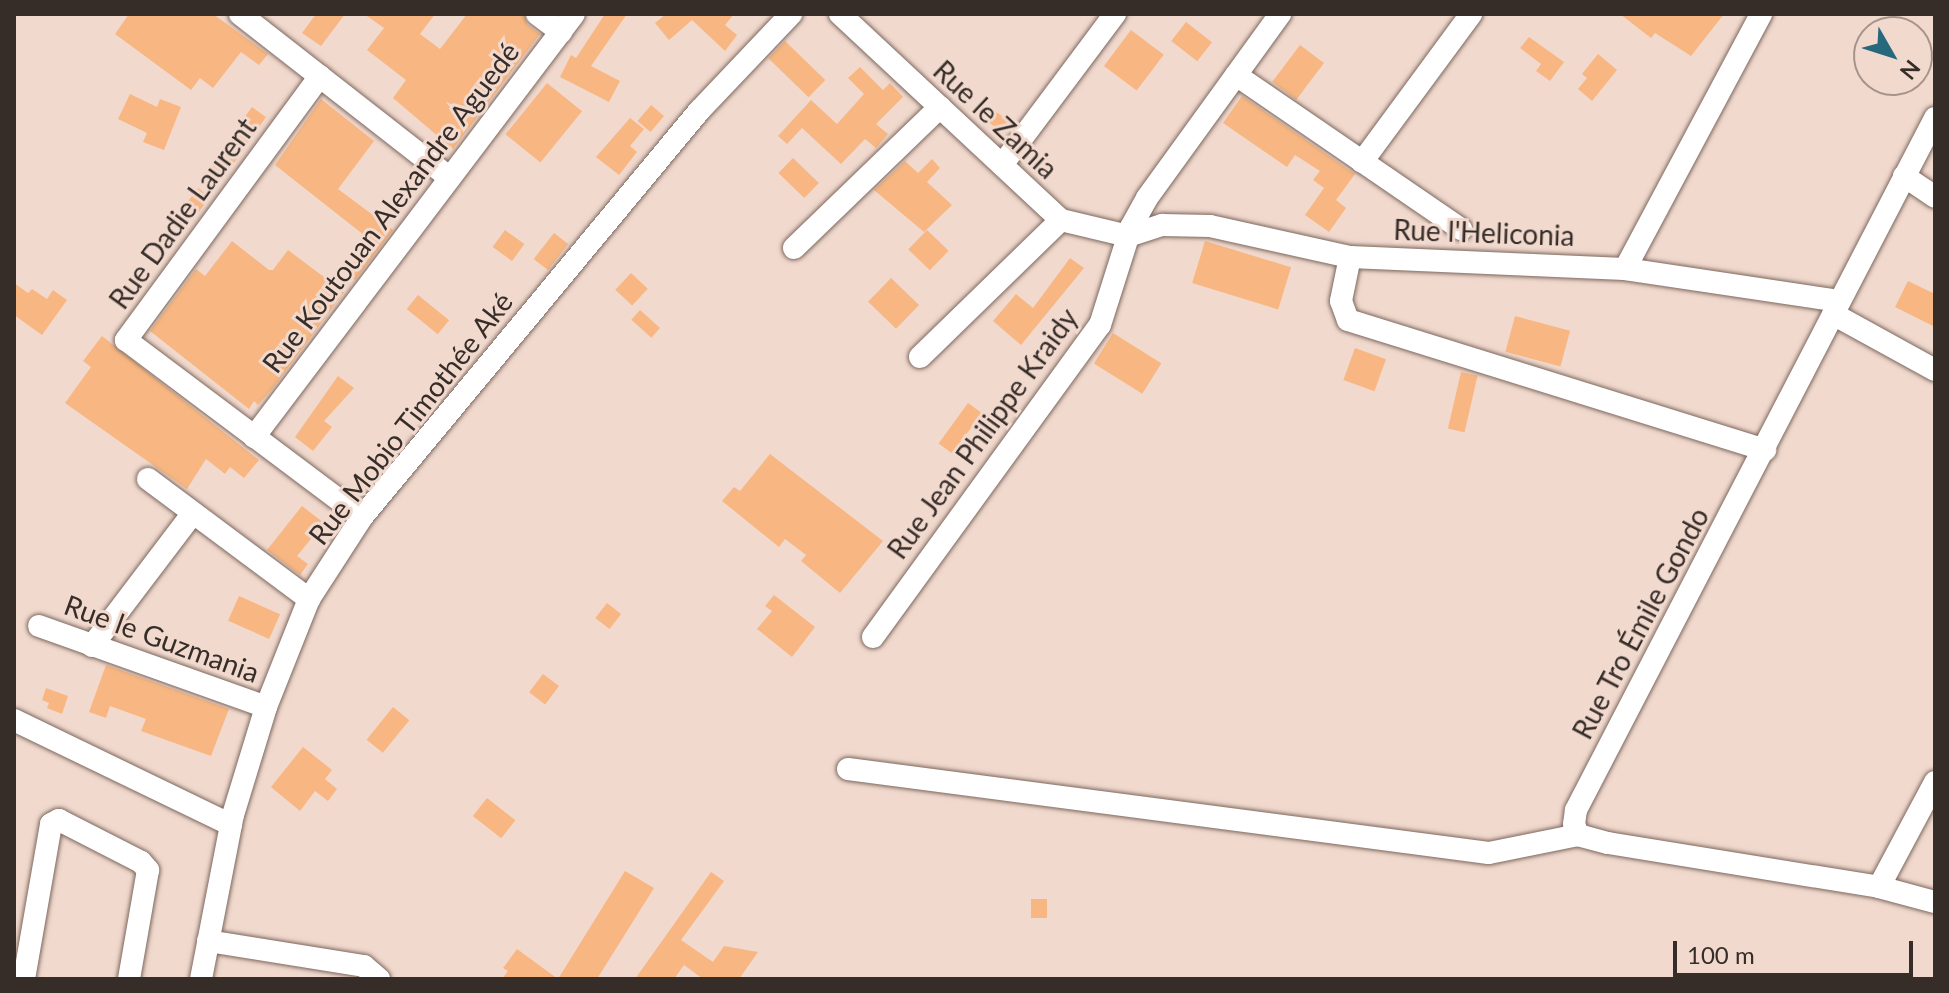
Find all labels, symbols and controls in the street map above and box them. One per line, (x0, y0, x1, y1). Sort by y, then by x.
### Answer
north arrow (1853, 16, 1933, 96)
street label: Rue Koutouan Alexandre Aguedé (254, 34, 526, 380)
street label: Rue le Zamia (927, 53, 1065, 185)
text: N (1895, 55, 1926, 85)
street label: Rue Dadie Laurent (102, 111, 262, 315)
street label: Rue l'Heliconia (1393, 212, 1575, 252)
street label: Rue Mobio Timothée Aké (300, 284, 520, 552)
street label: Rue Jean Philippe Kraidy (880, 301, 1084, 565)
street label: Rue Tro Émile Gondo (1565, 501, 1715, 745)
street label: Rue le Guzmania (60, 587, 264, 689)
scale bar (1677, 925, 1917, 975)
text: 100 m (1687, 940, 1755, 969)

